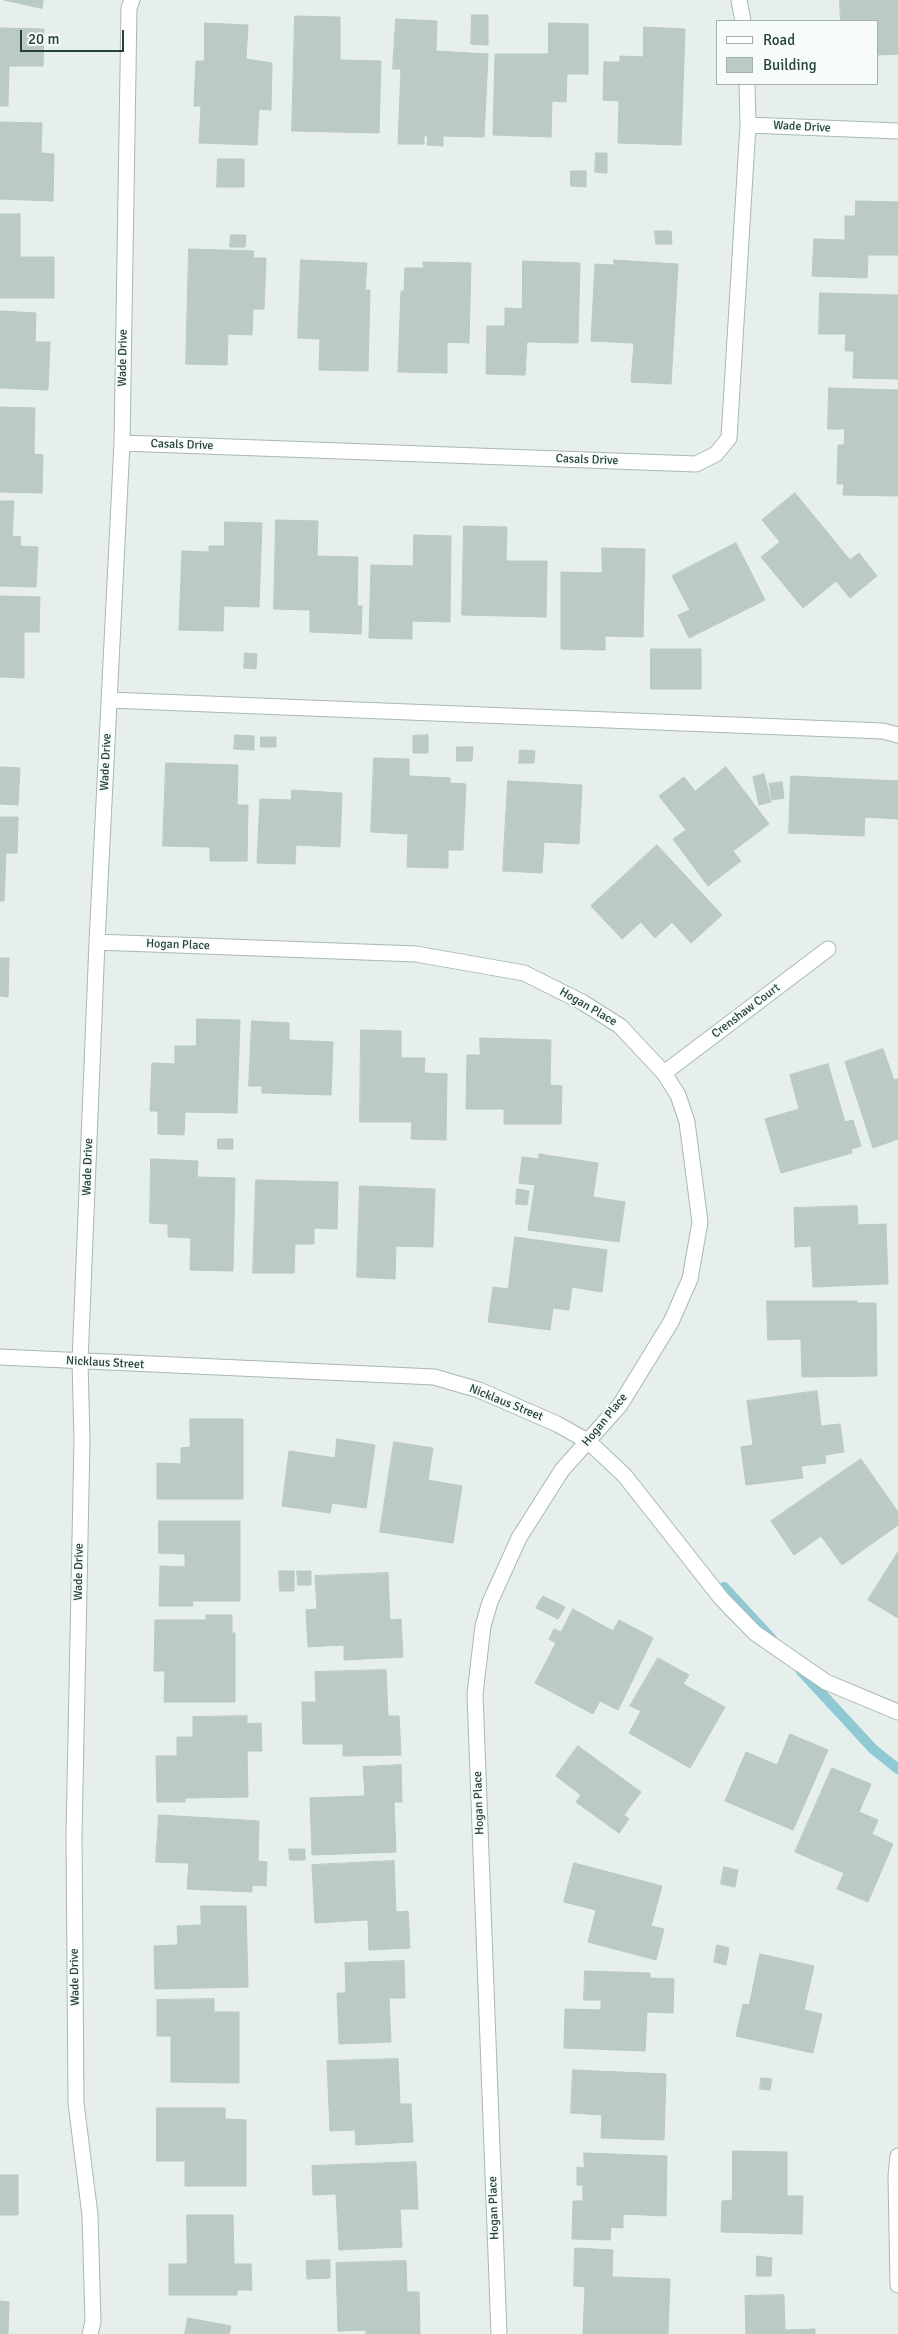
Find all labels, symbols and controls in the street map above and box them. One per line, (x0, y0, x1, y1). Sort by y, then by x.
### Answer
scale bar (22, 20, 126, 52)
legend (716, 20, 878, 85)
text: 20 m (28, 30, 59, 48)
text: Road (763, 31, 795, 49)
text: Building (763, 56, 817, 74)
street label: Wade Drive (773, 118, 831, 136)
street label: Wade Drive (115, 329, 131, 387)
street label: Casals Drive (150, 437, 214, 453)
street label: Casals Drive (555, 452, 619, 468)
street label: Wade Drive (97, 733, 115, 791)
street label: Hogan Place (146, 937, 210, 953)
street label: Crenshaw Court (709, 981, 783, 1041)
street label: Hogan Place (557, 985, 619, 1029)
street label: Wade Drive (80, 1138, 96, 1196)
street label: Nicklaus Street (66, 1354, 144, 1372)
street label: Nicklaus Street (467, 1382, 545, 1424)
street label: Hogan Place (579, 1391, 631, 1449)
street label: Wade Drive (71, 1543, 87, 1601)
street label: Hogan Place (471, 1771, 487, 1835)
street label: Wade Drive (67, 1948, 83, 2006)
street label: Hogan Place (486, 2176, 502, 2240)

